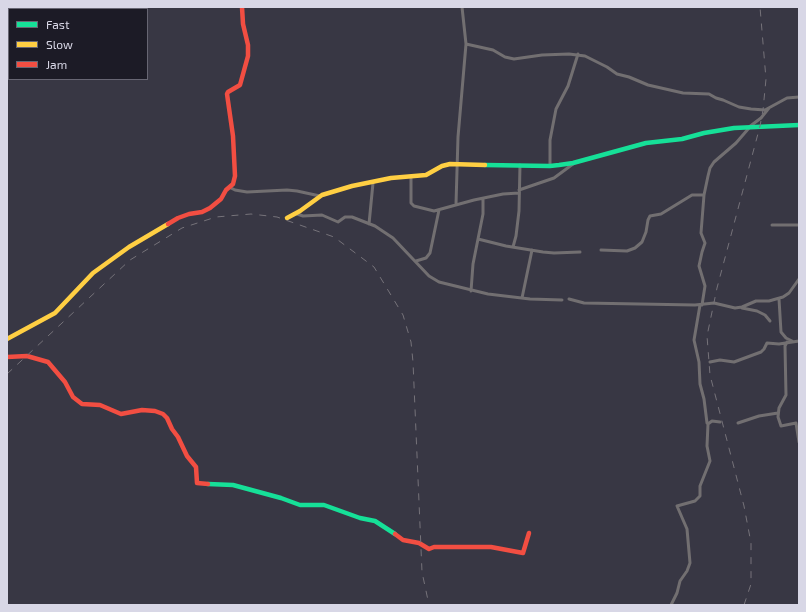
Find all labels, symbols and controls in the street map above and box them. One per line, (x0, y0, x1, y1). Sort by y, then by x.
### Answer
legend (8, 8, 148, 80)
text: Fast (46, 17, 69, 31)
text: Slow (46, 37, 73, 51)
text: Jam (46, 57, 67, 71)

